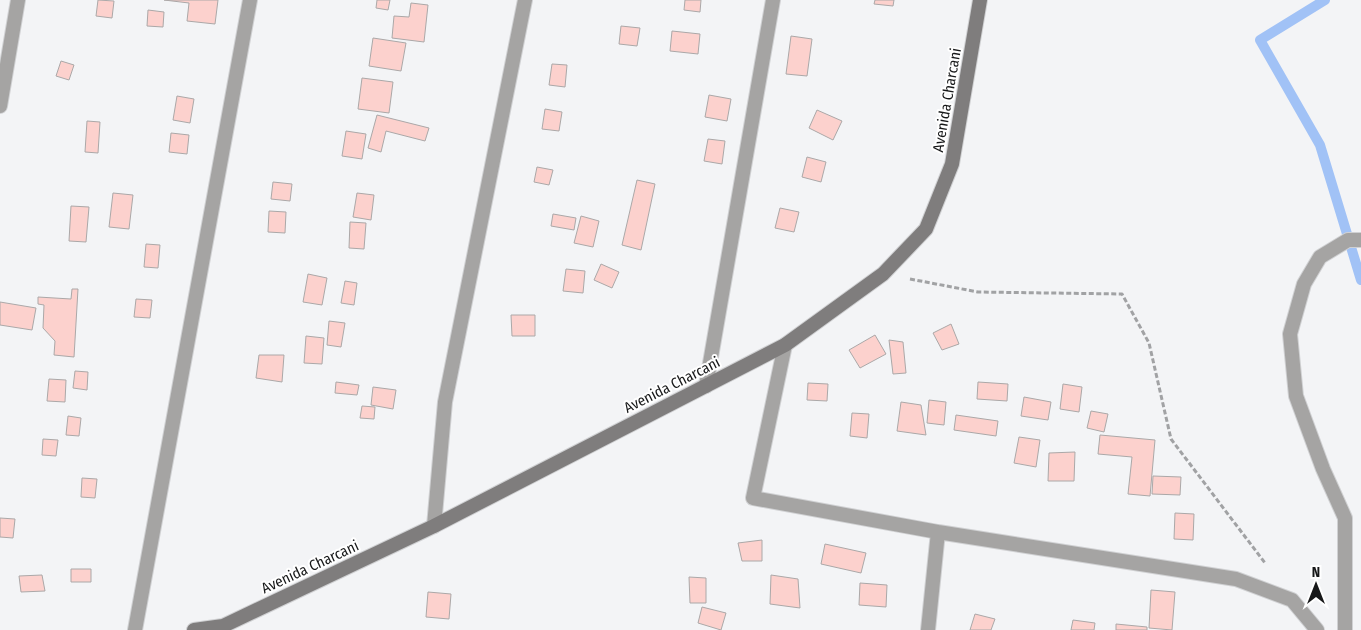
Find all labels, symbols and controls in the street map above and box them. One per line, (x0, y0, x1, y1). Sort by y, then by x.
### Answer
street label: Avenida Charcani (929, 47, 965, 153)
street label: Avenida Charcani (621, 353, 723, 417)
street label: Avenida Charcani (258, 537, 362, 597)
north arrow (1291, 560, 1341, 610)
text: N (1312, 564, 1320, 581)

